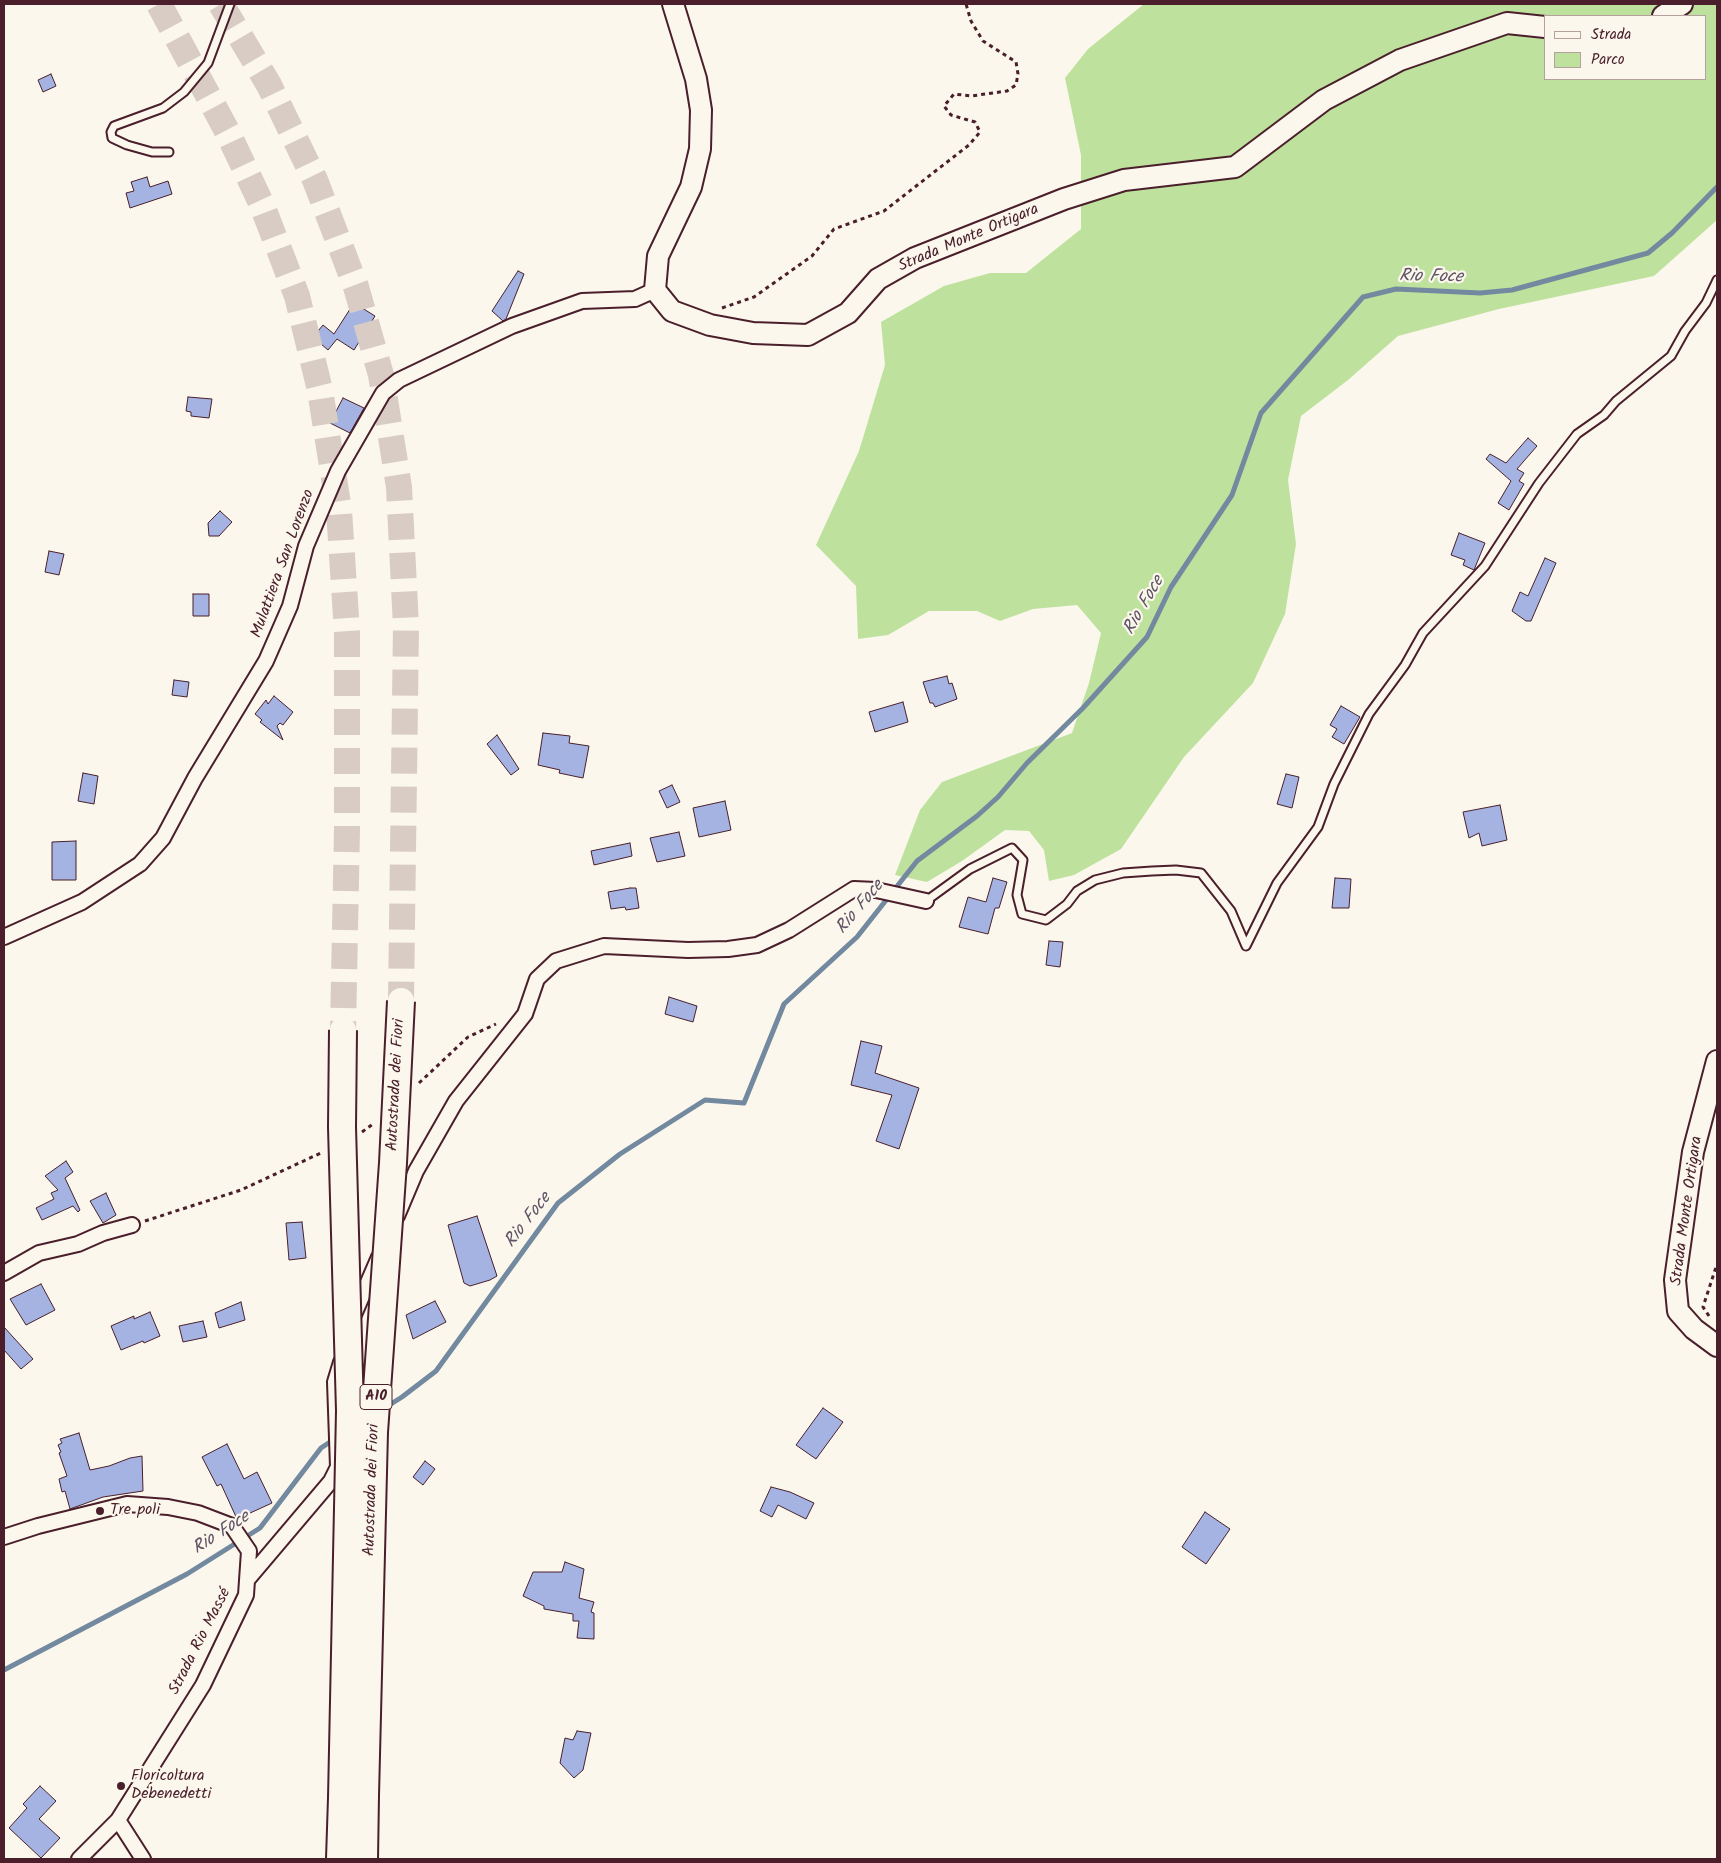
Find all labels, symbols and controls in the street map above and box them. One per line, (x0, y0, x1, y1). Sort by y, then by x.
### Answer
legend (1544, 15, 1706, 80)
text: Strada (1591, 23, 1631, 47)
text: Parco (1591, 48, 1625, 72)
street label: Strada Monte Ortigara (896, 201, 1042, 277)
water label: Rio Foce (1399, 267, 1463, 289)
street label: Mulattiera San Lorenzo (248, 487, 320, 641)
water label: Rio Foce (1120, 573, 1170, 639)
water label: Rio Foce (832, 877, 890, 939)
street label: Autostrada dei Fiori (384, 1018, 410, 1152)
street label: Strada Monte Ortigara (1668, 1135, 1708, 1287)
water label: Rio Foce (501, 1189, 557, 1253)
road number: A10 (360, 1384, 392, 1410)
street label: Autostrada dei Fiori (361, 1423, 385, 1557)
place label: Tre poli (110, 1501, 160, 1521)
marker: Tre poli (94, 1505, 106, 1517)
water label: Rio Foce (189, 1508, 255, 1560)
street label: Strada Rio Massé (166, 1586, 236, 1698)
place label: Floricoltura Debenedetti (131, 1767, 211, 1805)
marker: Floricoltura Debenedetti (115, 1780, 127, 1792)

